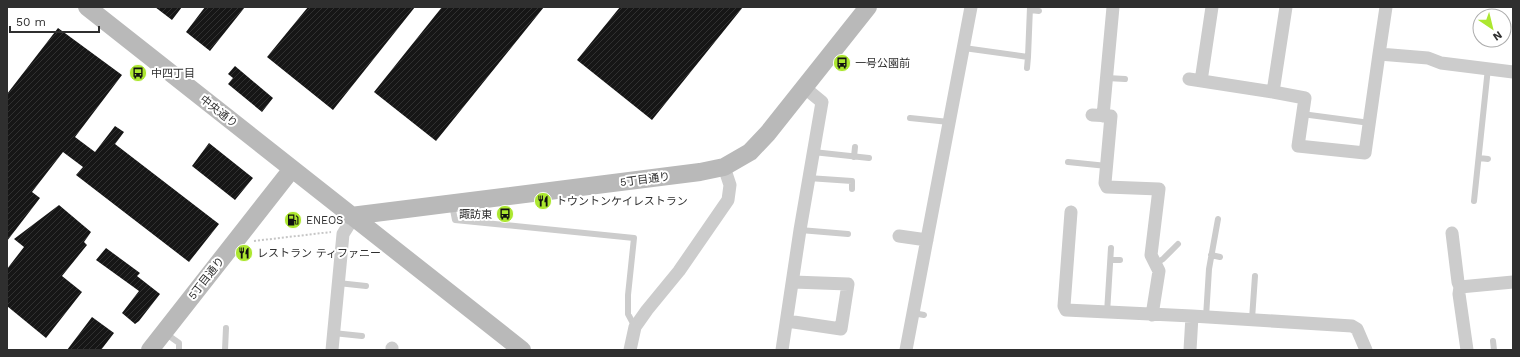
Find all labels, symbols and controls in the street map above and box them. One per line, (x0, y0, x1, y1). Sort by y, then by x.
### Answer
scale bar (10, 8, 99, 34)
north arrow (1472, 8, 1512, 48)
text: 50 m (16, 15, 46, 29)
text: N (1490, 28, 1505, 43)
bus stop icon: 一号公園前 (832, 53, 852, 73)
place label: 一号公園前 (855, 57, 910, 70)
bus stop icon: 中四丁目 (128, 63, 148, 83)
place label: 中四丁目 (151, 67, 195, 80)
street label: 中央通り (197, 93, 240, 130)
street label: 5丁目通り (619, 170, 671, 189)
restaurant icon: トウントンケイレストラン (533, 191, 553, 211)
place label: トウントンケイレストラン (556, 195, 688, 208)
bus stop icon: 諏訪東 (495, 204, 515, 224)
place label: 諏訪東 (459, 208, 492, 221)
fuel station icon: ENEOS (283, 210, 303, 230)
place label: ENEOS (306, 214, 343, 227)
restaurant icon: レストラン ティファニー (234, 243, 254, 263)
place label: レストラン ティファニー (257, 247, 381, 260)
street label: 5丁目通り (186, 254, 227, 302)

